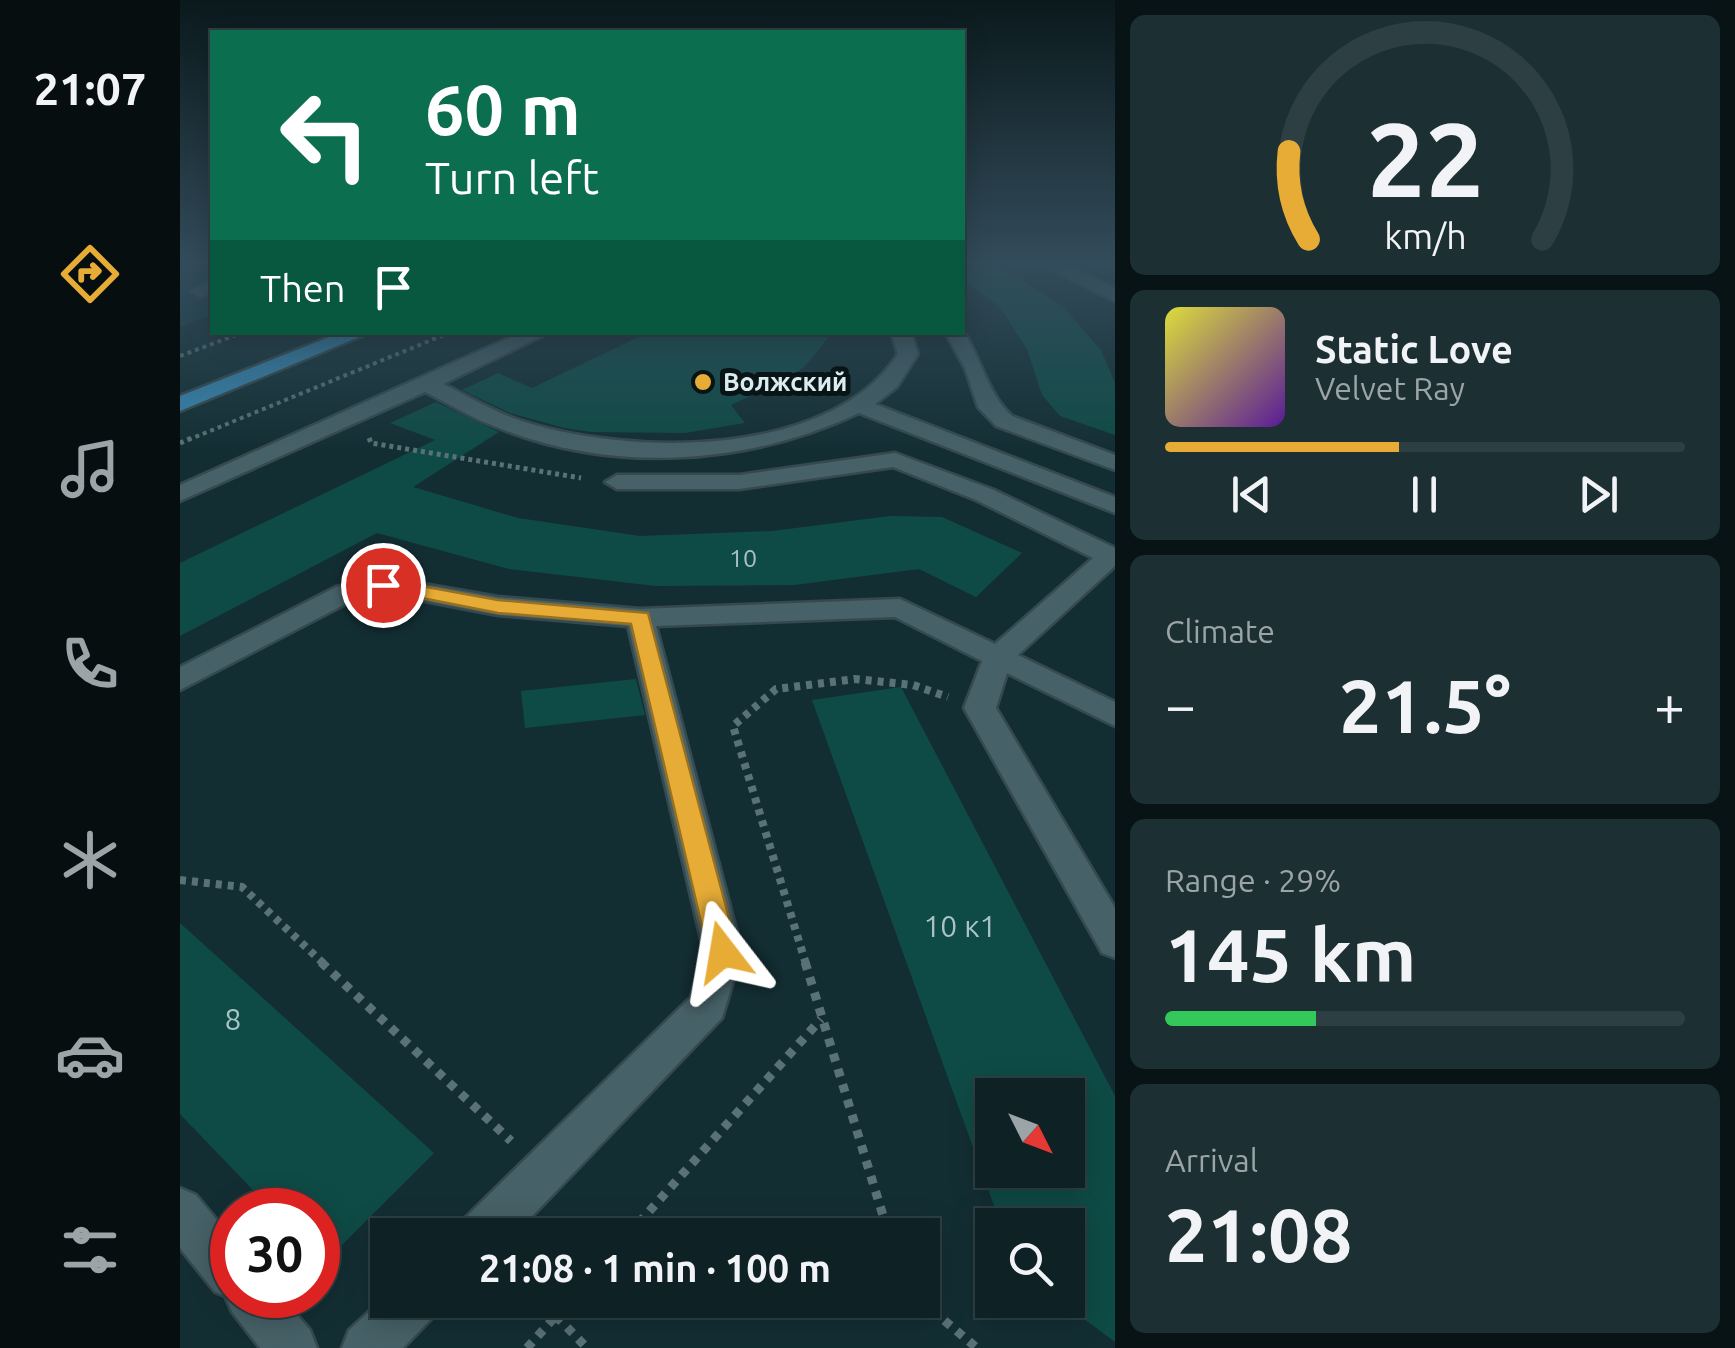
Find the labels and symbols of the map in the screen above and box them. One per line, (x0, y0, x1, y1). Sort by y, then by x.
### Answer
place label: Волжский (723, 368, 847, 396)
marker: Волжский (692, 371, 714, 393)
pin (341, 543, 426, 628)
house number: 10 (729, 544, 757, 572)
position arrow (671, 900, 775, 1004)
house number: 10 к1 (923, 909, 997, 943)
house number: 8 (225, 1002, 241, 1036)
north arrow (975, 1078, 1085, 1188)
speed limit sign: 30 (210, 1188, 340, 1318)

